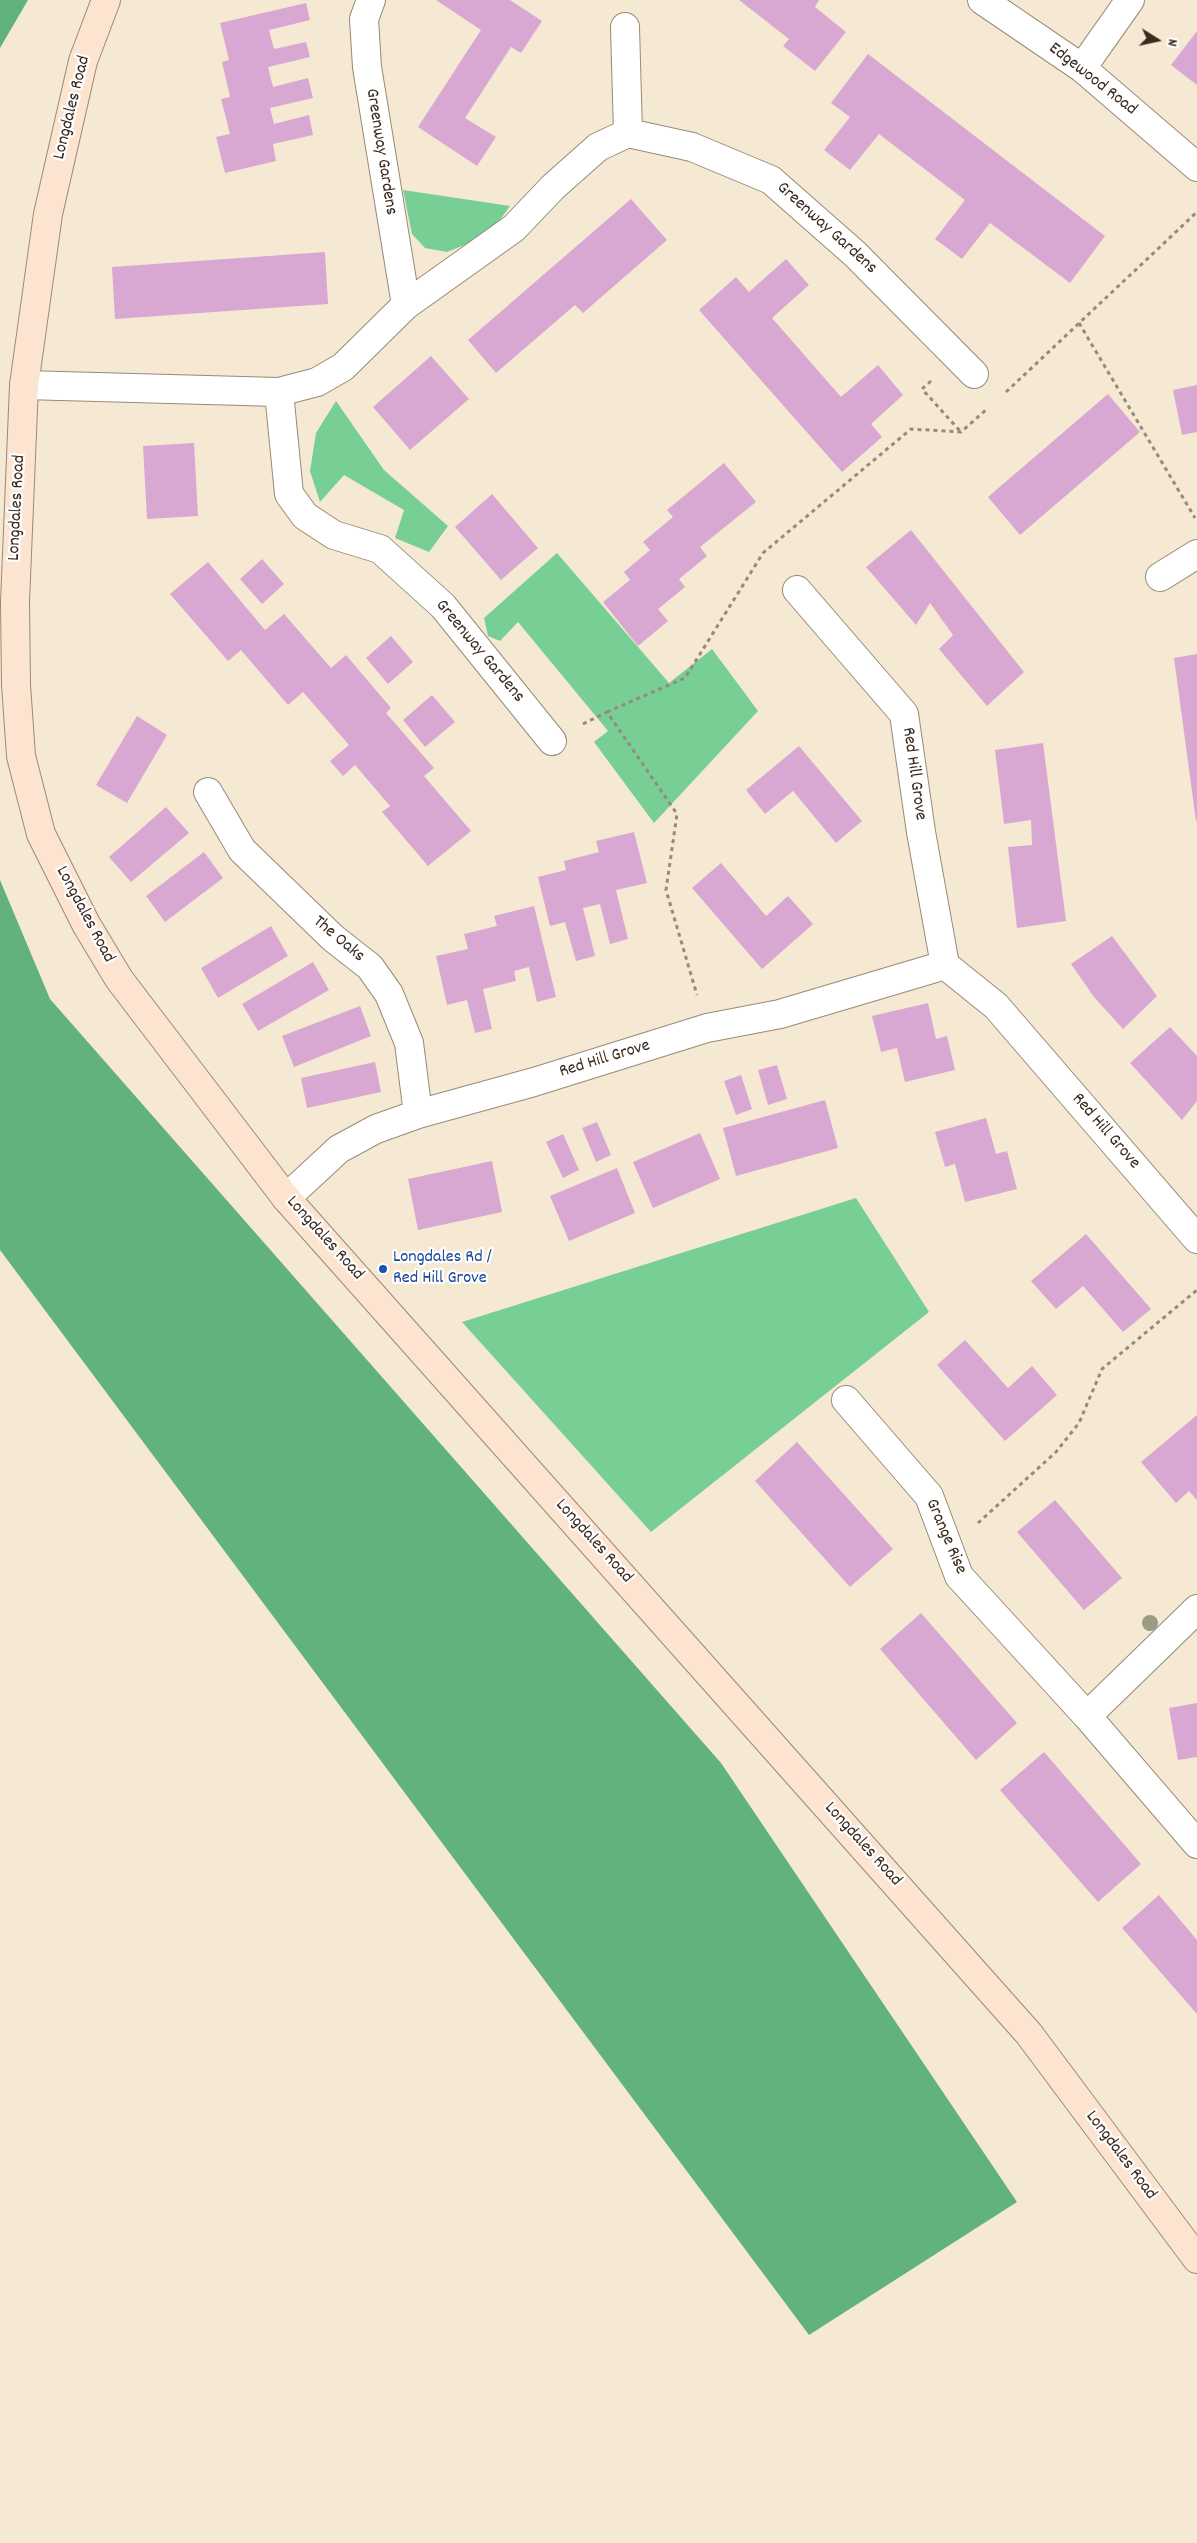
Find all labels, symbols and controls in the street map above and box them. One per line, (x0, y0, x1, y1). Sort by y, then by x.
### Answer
north arrow (1132, 15, 1182, 65)
text: N (1161, 37, 1182, 48)
street label: Edgewood Road (1043, 39, 1141, 121)
street label: Longdales Road (50, 54, 96, 162)
street label: Greenway Gardens (359, 87, 401, 217)
street label: Greenway Gardens (771, 178, 881, 280)
street label: Longdales Road (4, 454, 32, 562)
street label: Greenway Gardens (430, 596, 528, 708)
street label: Red Hill Grove (896, 726, 930, 822)
street label: Longdales Road (50, 863, 118, 967)
street label: The Oaks (308, 912, 368, 968)
street label: Red Hill Grove (557, 1036, 653, 1084)
street label: Red Hill Grove (1066, 1090, 1144, 1174)
street label: Longdales Road (281, 1192, 367, 1286)
place label: Longdales Rd / Red Hill Grove (393, 1248, 492, 1290)
marker: Longdales Rd / Red Hill Grove (377, 1263, 389, 1275)
street label: Longdales Road (550, 1495, 636, 1589)
street label: Grange Rise (919, 1496, 971, 1578)
street label: Longdales Road (819, 1798, 905, 1892)
street label: Longdales Road (1079, 2107, 1161, 2205)

